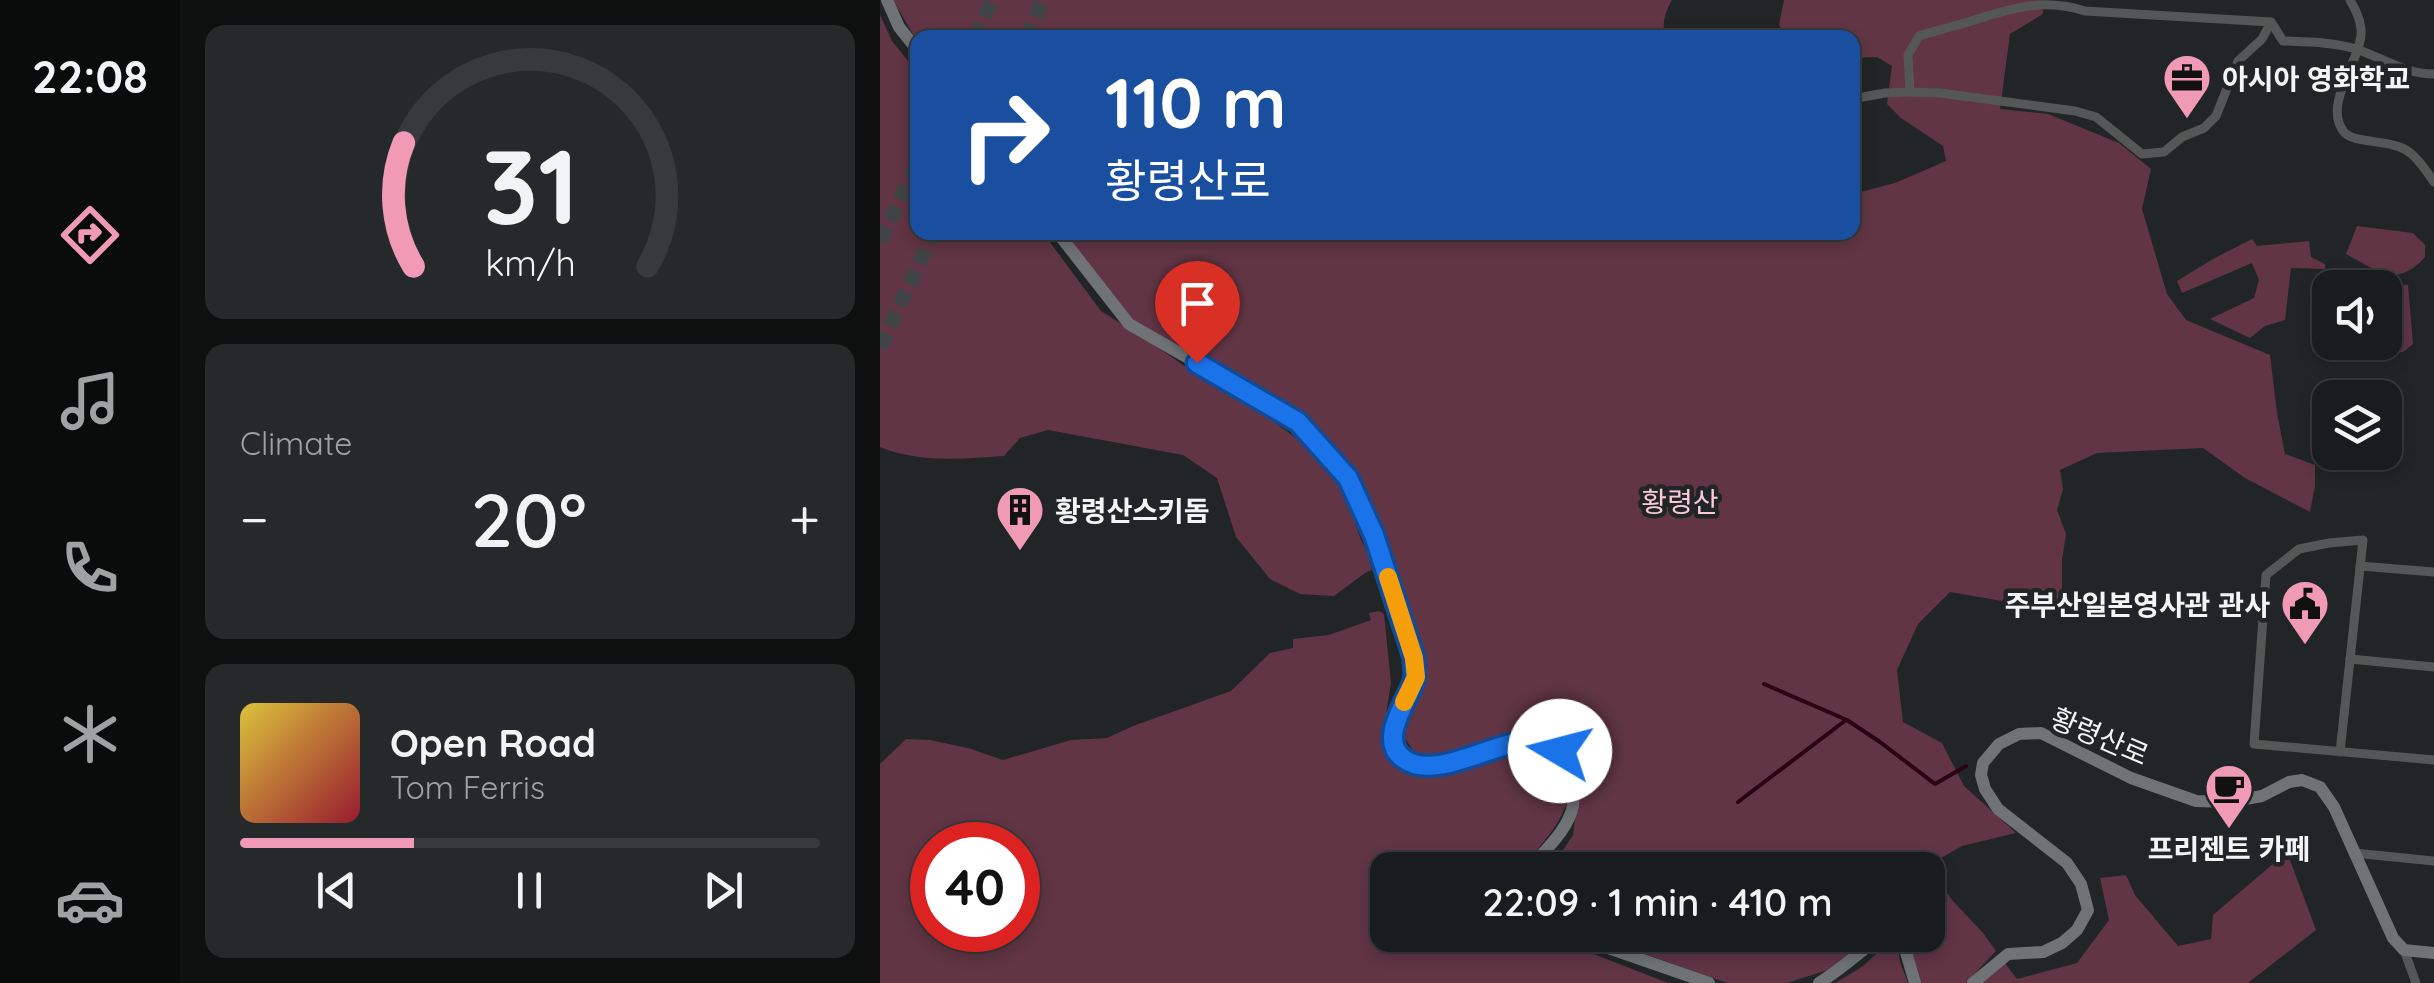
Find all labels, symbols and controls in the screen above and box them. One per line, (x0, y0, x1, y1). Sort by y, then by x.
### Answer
text: 22:08 (32, 48, 148, 104)
office icon: 아시아 영화학교 (2161, 52, 2213, 120)
text: 110 m (1105, 58, 1287, 146)
place label: 아시아 영화학교 (2222, 61, 2410, 96)
icon: right (940, 70, 1070, 200)
text: 31 (482, 120, 578, 250)
text: 황령산로 (1105, 152, 1271, 208)
icon: directions (55, 200, 125, 270)
text: km/h (485, 240, 575, 285)
pin (1155, 261, 1240, 364)
map controls (2312, 270, 2402, 470)
button: sound (2312, 270, 2402, 360)
icon: arrive (1170, 276, 1225, 331)
icon: music (55, 366, 125, 436)
button: layers (2312, 380, 2402, 470)
text: Climate (240, 423, 352, 463)
text: 20° (471, 472, 587, 566)
text: − (240, 484, 269, 553)
text: + (789, 484, 820, 553)
building icon: 황령산스키돔 (994, 484, 1046, 552)
park label: 황령산 (1641, 484, 1719, 519)
place label: 황령산스키돔 (1055, 493, 1210, 528)
icon: phone (55, 533, 125, 603)
public building icon: 주부산일본영사관 관사 (2279, 578, 2331, 646)
place label: 주부산일본영사관 관사 (2005, 587, 2270, 622)
icon: climate (55, 699, 125, 769)
position arrow (1508, 699, 1612, 803)
street label: 황령산로 (2046, 700, 2154, 772)
text: Open Road (390, 719, 596, 767)
cafe icon: 프리젠트 카페 (2203, 762, 2255, 830)
text: Tom Ferris (390, 767, 545, 807)
speed limit sign: 40 (910, 822, 1040, 952)
place label: 프리젠트 카페 (2148, 831, 2310, 866)
icon: previous (309, 863, 364, 918)
icon: pause (502, 863, 557, 918)
icon: next (696, 863, 751, 918)
icon: car (55, 865, 125, 935)
text: 22:09 · 1 min · 410 m (1482, 878, 1833, 926)

